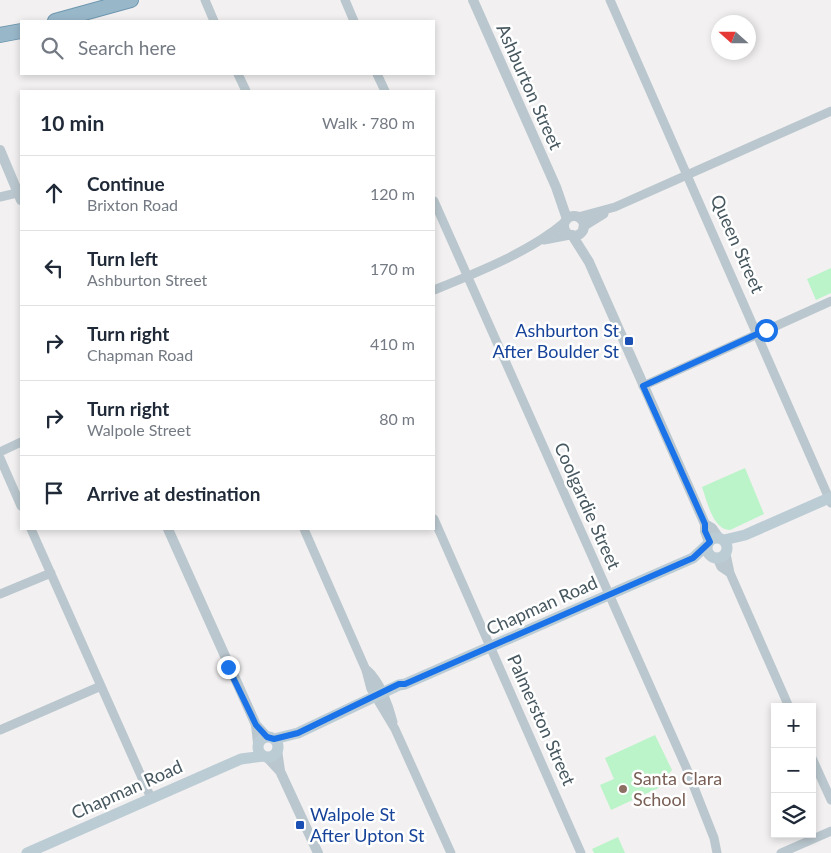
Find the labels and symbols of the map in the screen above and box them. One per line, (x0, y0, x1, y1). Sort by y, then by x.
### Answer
north arrow (711, 15, 756, 60)
street label: Ashburton Street (492, 20, 568, 153)
street label: Queen Street (706, 191, 770, 297)
place label: Ashburton St After Boulder St (492, 319, 620, 362)
route start (755, 319, 778, 342)
marker: Ashburton St After Boulder St (623, 335, 635, 347)
street label: Coolgardie Street (550, 439, 626, 573)
street label: Chapman Road (483, 571, 601, 639)
street label: Palmerston Street (503, 651, 581, 789)
route end (217, 656, 240, 679)
street label: Chapman Road (68, 755, 186, 823)
place label: Santa Clara School (633, 767, 722, 810)
marker: Santa Clara School (617, 783, 629, 795)
place label: Walpole St After Upton St (310, 803, 425, 846)
marker: Walpole St After Upton St (294, 819, 306, 831)

